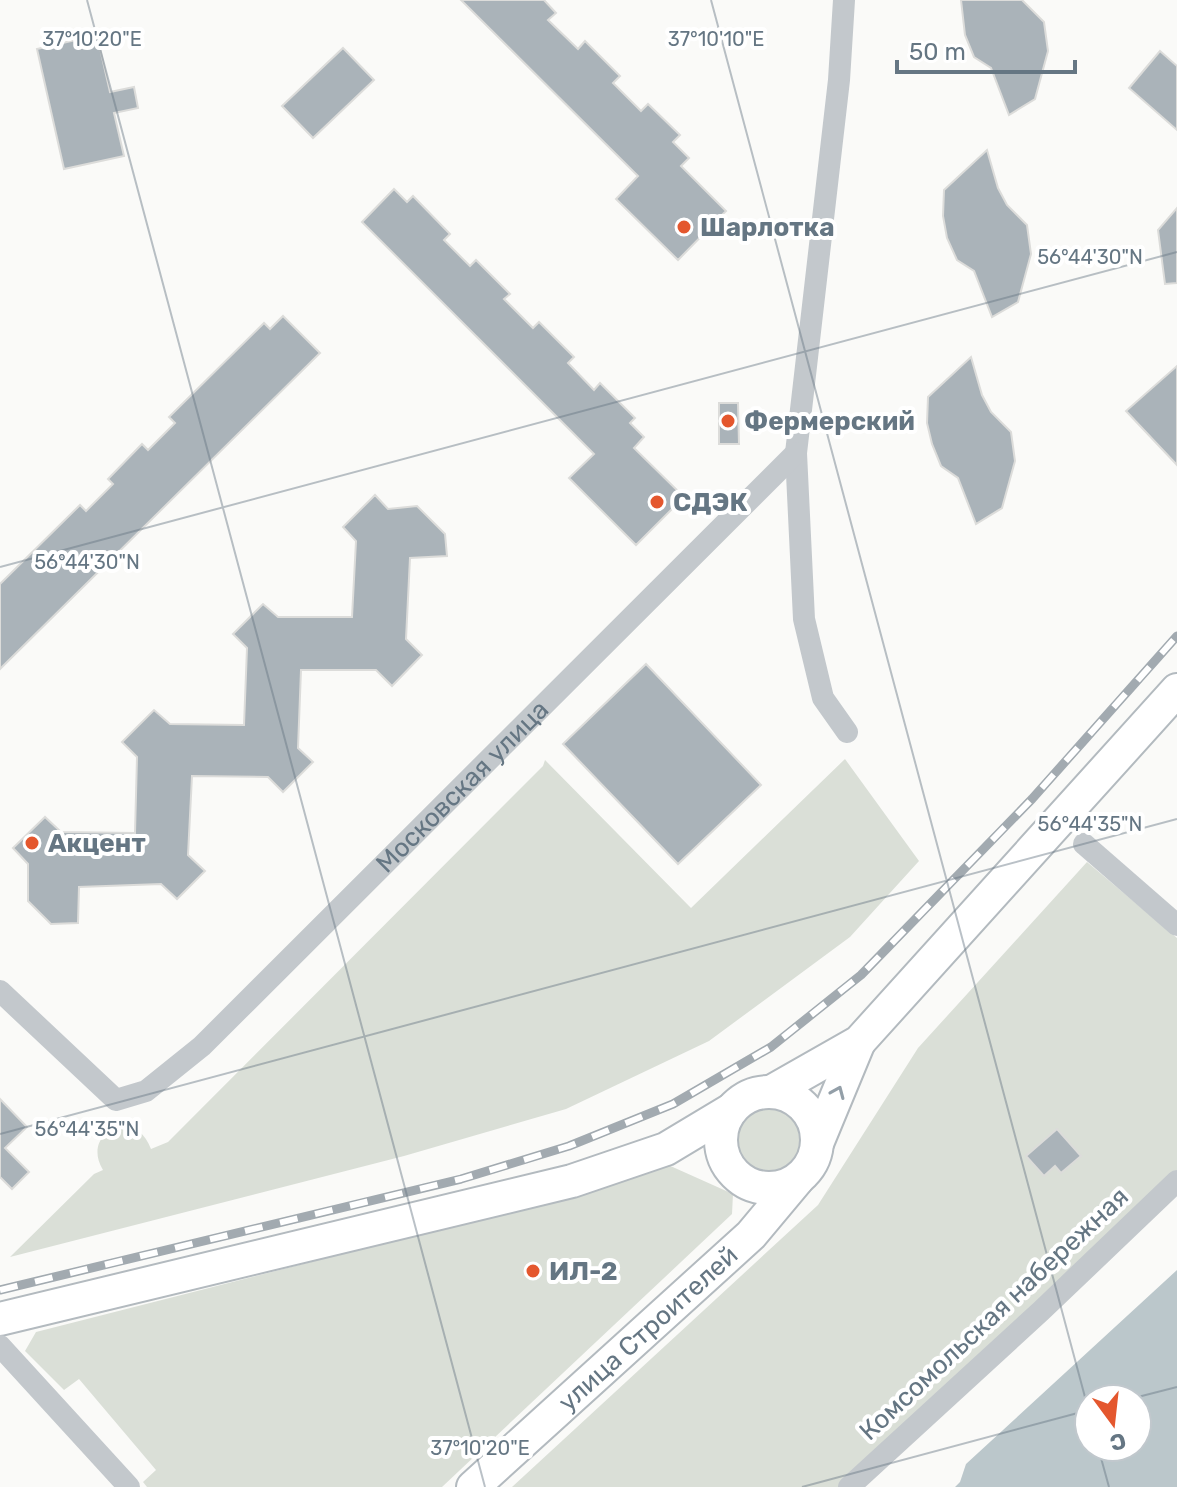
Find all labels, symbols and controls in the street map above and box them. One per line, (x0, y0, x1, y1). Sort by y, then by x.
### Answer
scale bar (897, 24, 1075, 74)
text: 37°10'20"E (42, 27, 142, 51)
text: 37°10'10"E (668, 27, 764, 51)
text: 50 m (909, 38, 966, 66)
place label: Шарлотка (700, 212, 835, 243)
marker: Шарлотка (675, 218, 693, 236)
text: 56°44'30"N (1037, 245, 1143, 269)
place label: Фермерский (744, 406, 915, 437)
marker: Фермерский (719, 412, 737, 430)
place label: СДЭК (673, 487, 748, 518)
marker: СДЭК (648, 493, 666, 511)
text: 56°44'30"N (34, 550, 140, 574)
street label: Московская улица (370, 694, 555, 879)
text: 56°44'35"N (1038, 812, 1142, 836)
place label: Акцент (48, 828, 146, 859)
marker: Акцент (23, 834, 41, 852)
one-way arrow (829, 1086, 845, 1100)
text: 56°44'35"N (35, 1117, 139, 1141)
street label: Комсомольская набережная (853, 1181, 1135, 1447)
street label: улица Строителей (552, 1239, 744, 1418)
place label: ИЛ-2 (549, 1256, 618, 1287)
marker: ИЛ-2 (524, 1262, 542, 1280)
north arrow (1073, 1383, 1153, 1463)
text: С (1107, 1427, 1129, 1457)
text: 37°10'20"E (430, 1436, 530, 1460)

